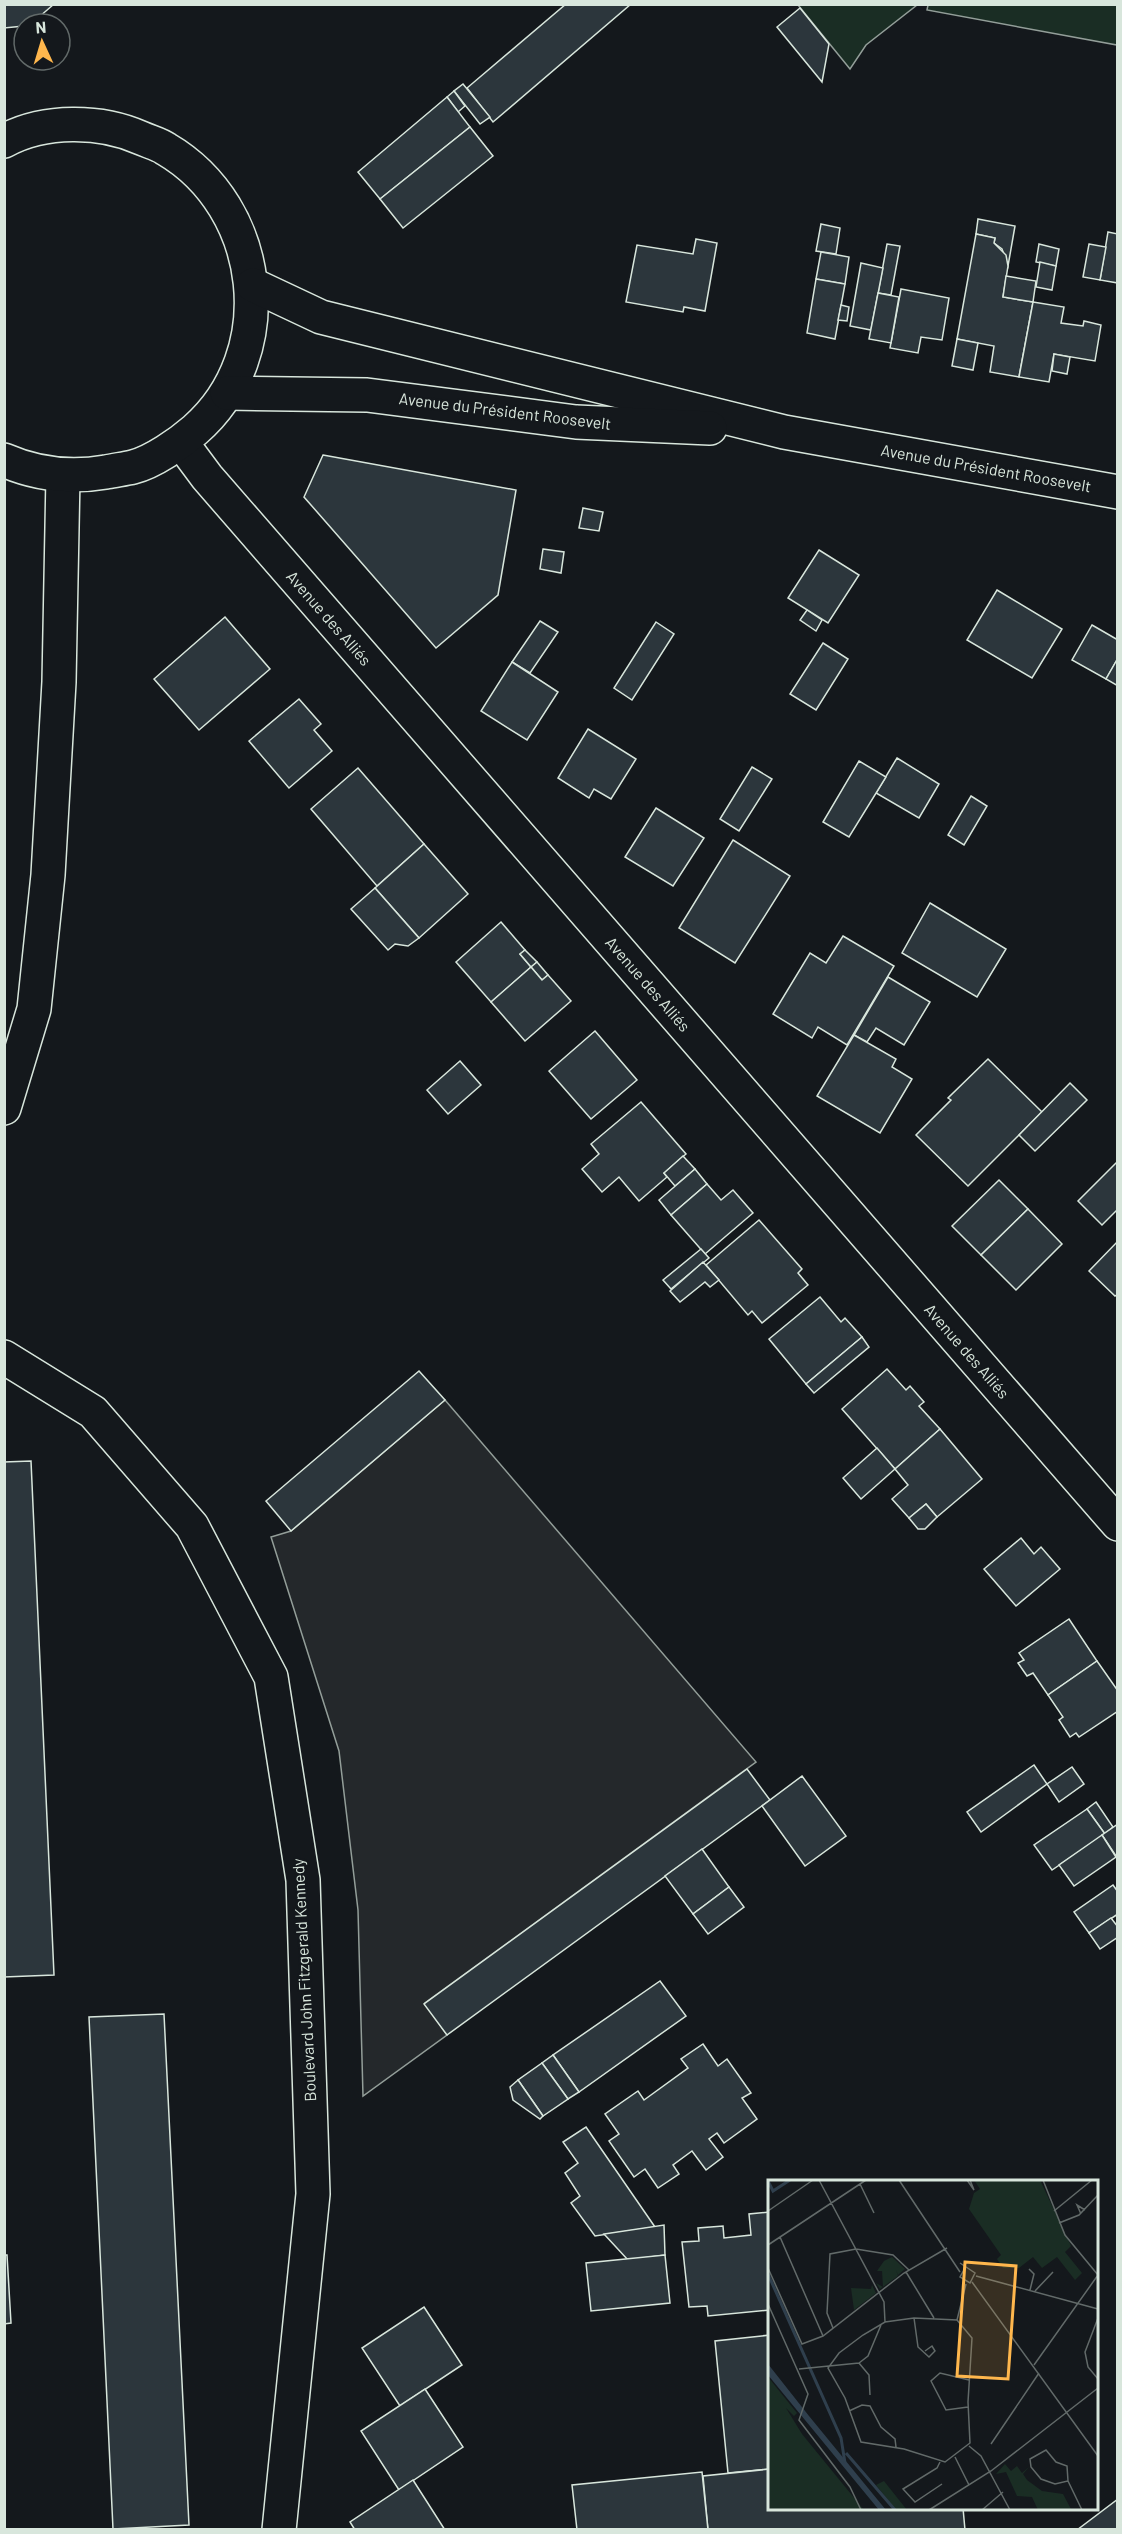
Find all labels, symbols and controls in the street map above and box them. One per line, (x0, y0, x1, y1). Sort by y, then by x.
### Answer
north arrow (12, 12, 72, 72)
text: N (35, 17, 47, 36)
street label: Avenue du Président Roosevelt (398, 388, 612, 433)
street label: Avenue du Président Roosevelt (879, 440, 1093, 495)
street label: Avenue des Alliés (283, 566, 376, 669)
street label: Avenue des Alliés (602, 932, 695, 1035)
street label: Avenue des Alliés (921, 1299, 1014, 1402)
street label: Boulevard John Fitzgerald Kennedy (288, 1857, 319, 2102)
inset map (768, 2180, 1098, 2510)

